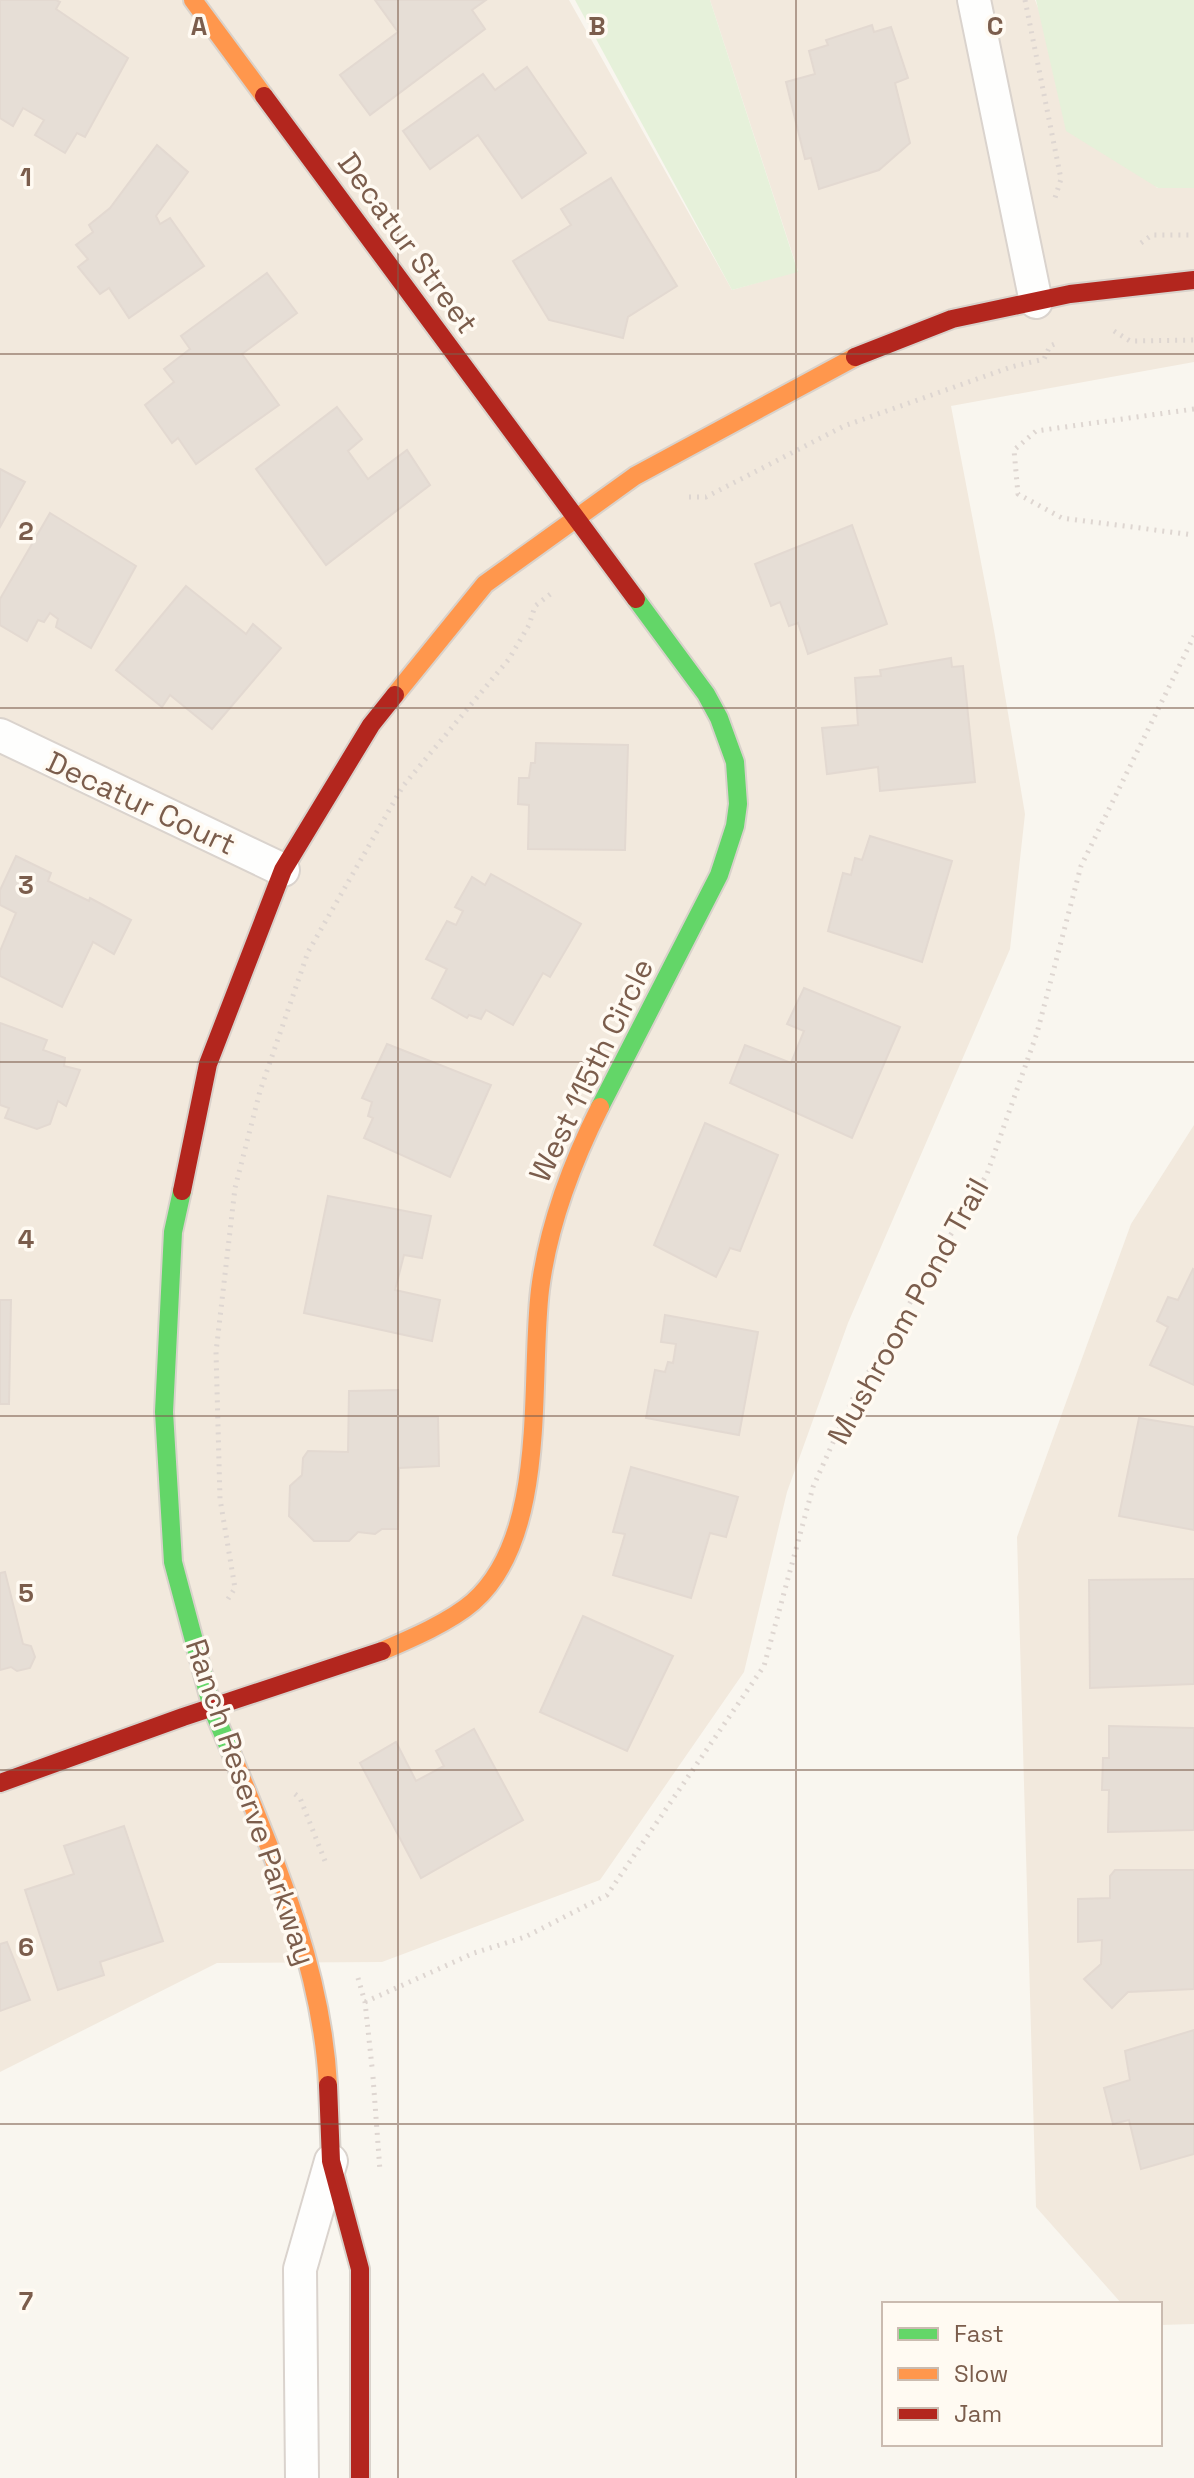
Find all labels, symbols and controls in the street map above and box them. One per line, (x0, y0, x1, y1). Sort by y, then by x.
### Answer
text: A (191, 9, 208, 43)
text: B (588, 9, 606, 43)
text: C (987, 9, 1003, 43)
street label: Decatur Street (329, 145, 487, 341)
text: 1 (20, 160, 32, 194)
text: 2 (18, 514, 34, 548)
street label: Decatur Court (40, 742, 242, 864)
text: 3 (18, 868, 34, 902)
street label: West 115th Circle (520, 952, 662, 1188)
street label: Mushroom Pond Trail (819, 1171, 997, 1451)
text: 4 (18, 1222, 34, 1256)
text: 5 (18, 1576, 34, 1610)
street label: Ranch Reserve Parkway (177, 1634, 325, 1970)
text: 6 (18, 1930, 34, 1964)
text: 7 (19, 2284, 33, 2318)
legend (882, 2302, 1162, 2446)
text: Fast (954, 2318, 1004, 2349)
text: Slow (954, 2358, 1008, 2389)
text: Jam (954, 2398, 1002, 2429)

